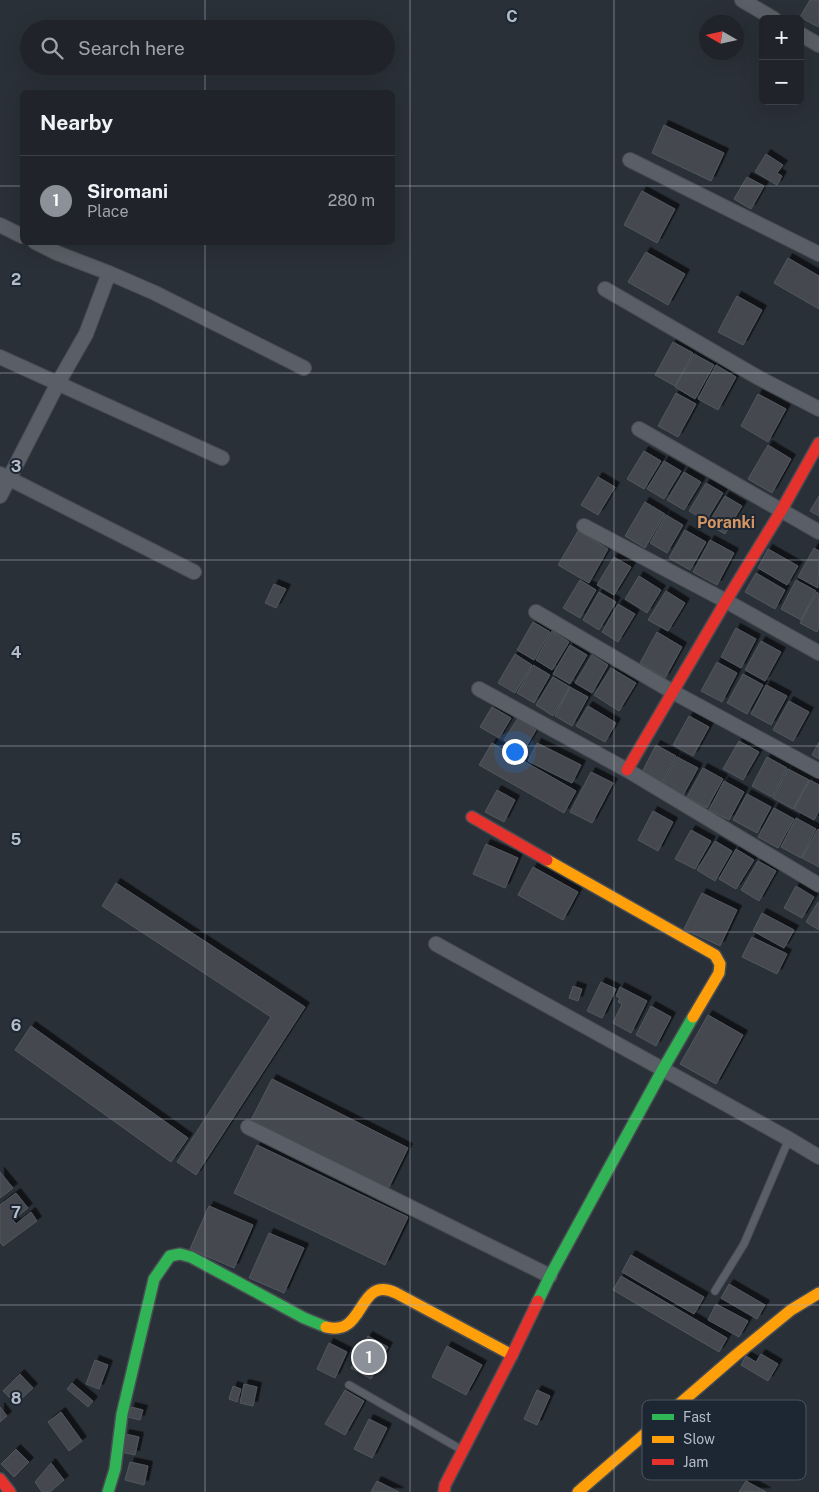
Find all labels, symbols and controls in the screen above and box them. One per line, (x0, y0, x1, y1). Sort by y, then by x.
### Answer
text: C (506, 7, 518, 26)
north arrow (699, 15, 744, 60)
map controls (759, 15, 804, 105)
button: + (759, 15, 804, 60)
search box (20, 20, 395, 75)
icon: search (38, 34, 66, 62)
text: Search here (78, 37, 185, 59)
button: − (759, 60, 804, 105)
text: Nearby (40, 110, 113, 135)
text: Siromani (87, 180, 168, 202)
text: 1 (53, 191, 59, 210)
text: 280 m (328, 191, 375, 210)
text: Place (87, 202, 129, 221)
text: 2 (11, 270, 21, 289)
text: 3 (11, 457, 21, 476)
district label: Poranki (697, 513, 755, 532)
text: 4 (11, 643, 22, 662)
your location (502, 739, 528, 765)
text: 5 (11, 830, 22, 849)
text: 6 (11, 1016, 21, 1035)
text: 7 (11, 1203, 21, 1222)
pin: 1 (353, 1338, 385, 1376)
text: 8 (11, 1389, 22, 1408)
legend (642, 1400, 806, 1480)
text: Fast (683, 1409, 711, 1425)
text: Slow (683, 1431, 715, 1447)
text: Jam (683, 1454, 708, 1470)

